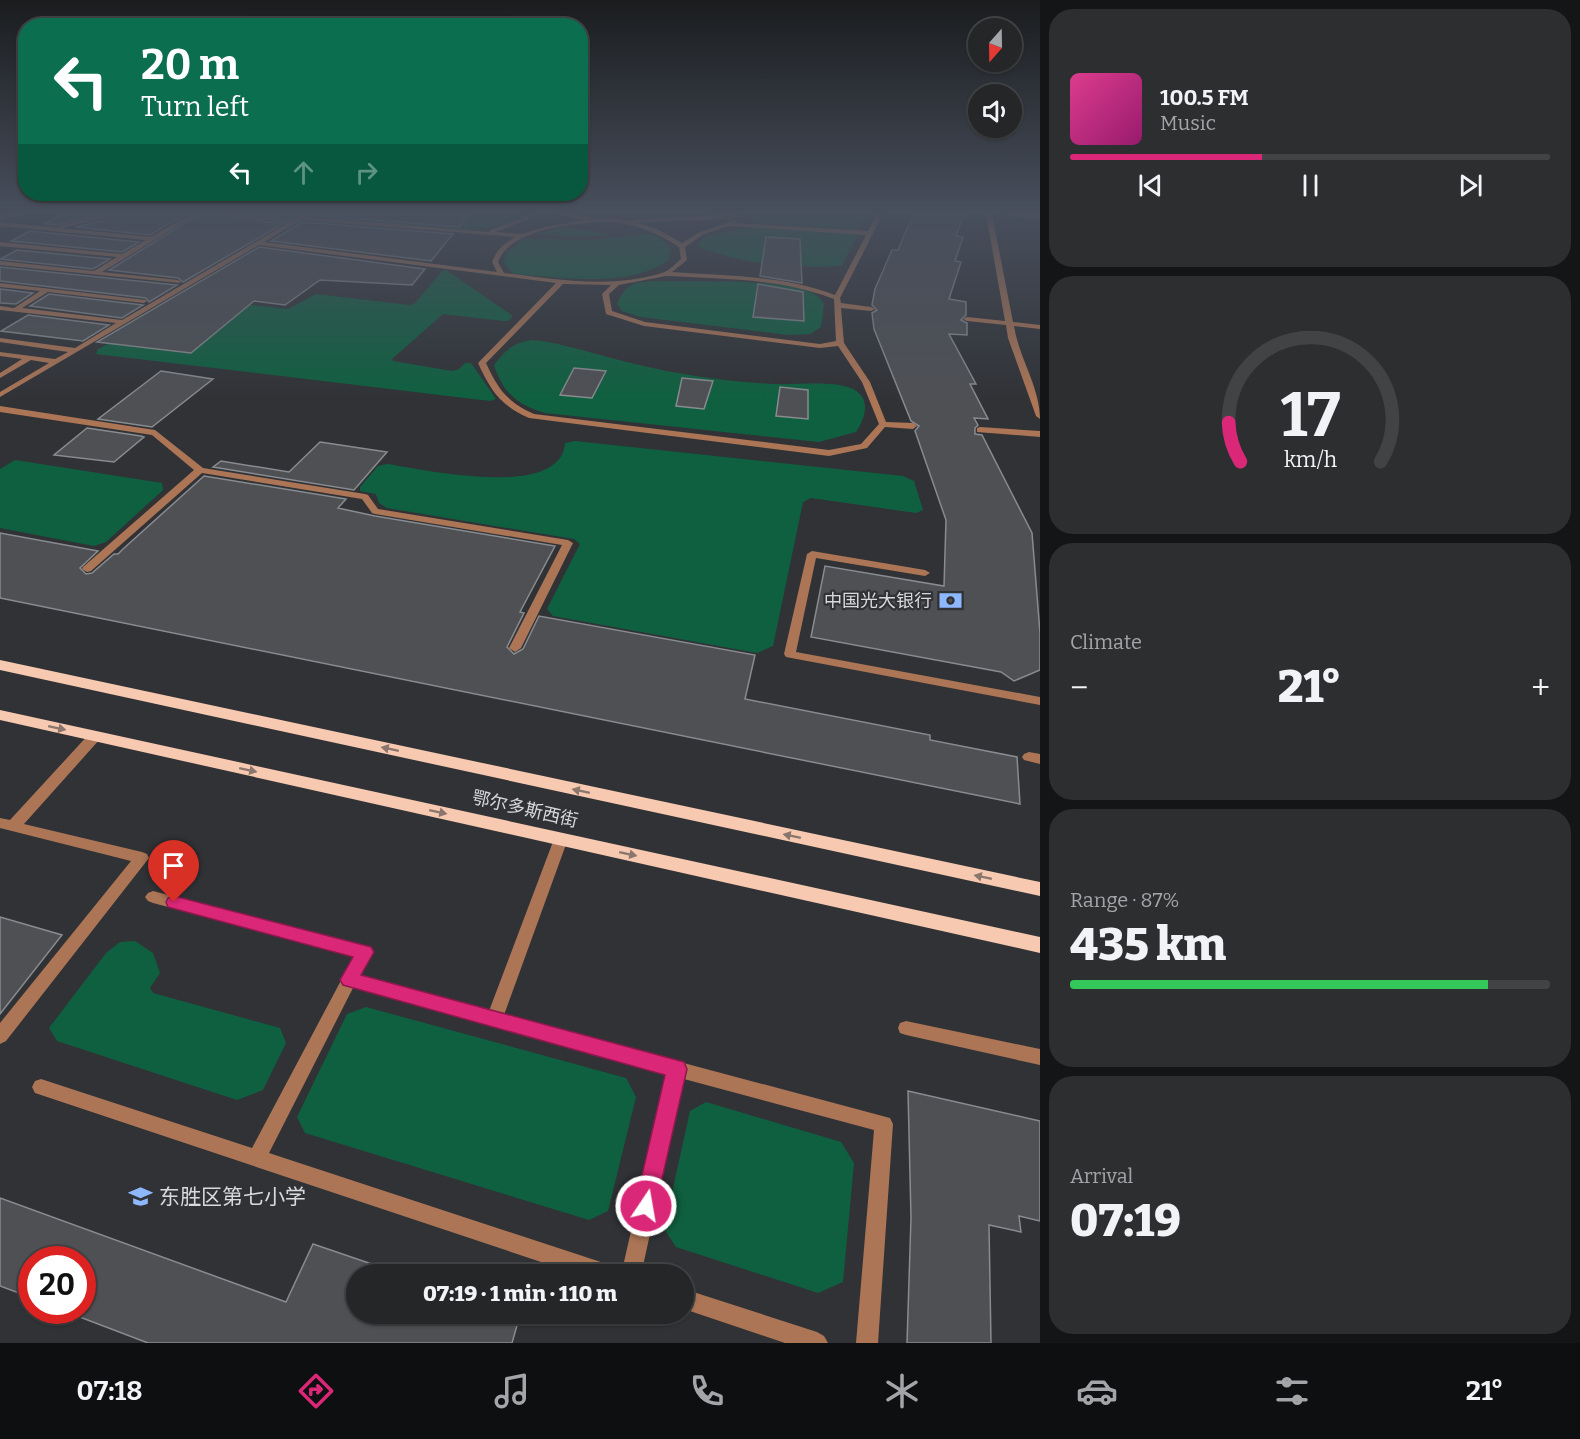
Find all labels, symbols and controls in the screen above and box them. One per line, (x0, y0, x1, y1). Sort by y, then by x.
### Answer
north arrow (968, 18, 1022, 72)
map controls (968, 18, 1022, 138)
text: 20 m (141, 40, 239, 90)
icon: left (42, 42, 120, 120)
button: sound (968, 84, 1022, 138)
text: 100.5 FM (1160, 84, 1249, 111)
text: Turn left (141, 91, 249, 123)
text: Music (1160, 111, 1216, 135)
icon: left (224, 156, 257, 189)
icon: ahead (287, 156, 320, 189)
icon: right (350, 156, 383, 189)
icon: previous (1134, 169, 1167, 202)
icon: pause (1294, 169, 1327, 202)
icon: next (1454, 169, 1487, 202)
text: 17 (1280, 378, 1340, 453)
text: km/h (1283, 447, 1337, 473)
bank icon: 中国光大银行 (937, 588, 963, 614)
place label: 中国光大银行 (824, 590, 932, 612)
text: Climate (1070, 630, 1142, 654)
text: 21° (1278, 660, 1342, 714)
text: − (1070, 668, 1088, 708)
text: + (1531, 668, 1550, 708)
one-way arrow (48, 723, 66, 733)
one-way arrow (381, 744, 400, 754)
one-way arrow (238, 765, 257, 775)
one-way arrow (572, 785, 590, 795)
street label: 鄂尔多斯西街 (470, 786, 580, 832)
one-way arrow (429, 808, 448, 817)
one-way arrow (782, 831, 801, 840)
pin (148, 840, 199, 902)
icon: arrive (157, 849, 190, 882)
one-way arrow (619, 850, 638, 859)
one-way arrow (973, 872, 992, 881)
text: Range · 87% (1070, 888, 1179, 912)
text: 435 km (1070, 918, 1226, 972)
text: Arrival (1070, 1164, 1133, 1188)
position arrow (614, 1174, 678, 1238)
school or university icon: 东胜区第七小学 (128, 1184, 154, 1210)
place label: 东胜区第七小学 (159, 1184, 306, 1210)
text: 07:19 (1070, 1194, 1181, 1248)
speed limit sign: 20 (18, 1246, 96, 1324)
text: 07:19 · 1 min · 110 m (423, 1280, 617, 1307)
icon: directions (295, 1370, 337, 1412)
icon: music (491, 1370, 533, 1412)
icon: phone (686, 1370, 728, 1412)
icon: climate (881, 1370, 923, 1412)
icon: car (1076, 1370, 1118, 1412)
icon: filters (1271, 1370, 1313, 1412)
text: 07:18 (77, 1375, 142, 1407)
text: 21° (1466, 1375, 1503, 1407)

